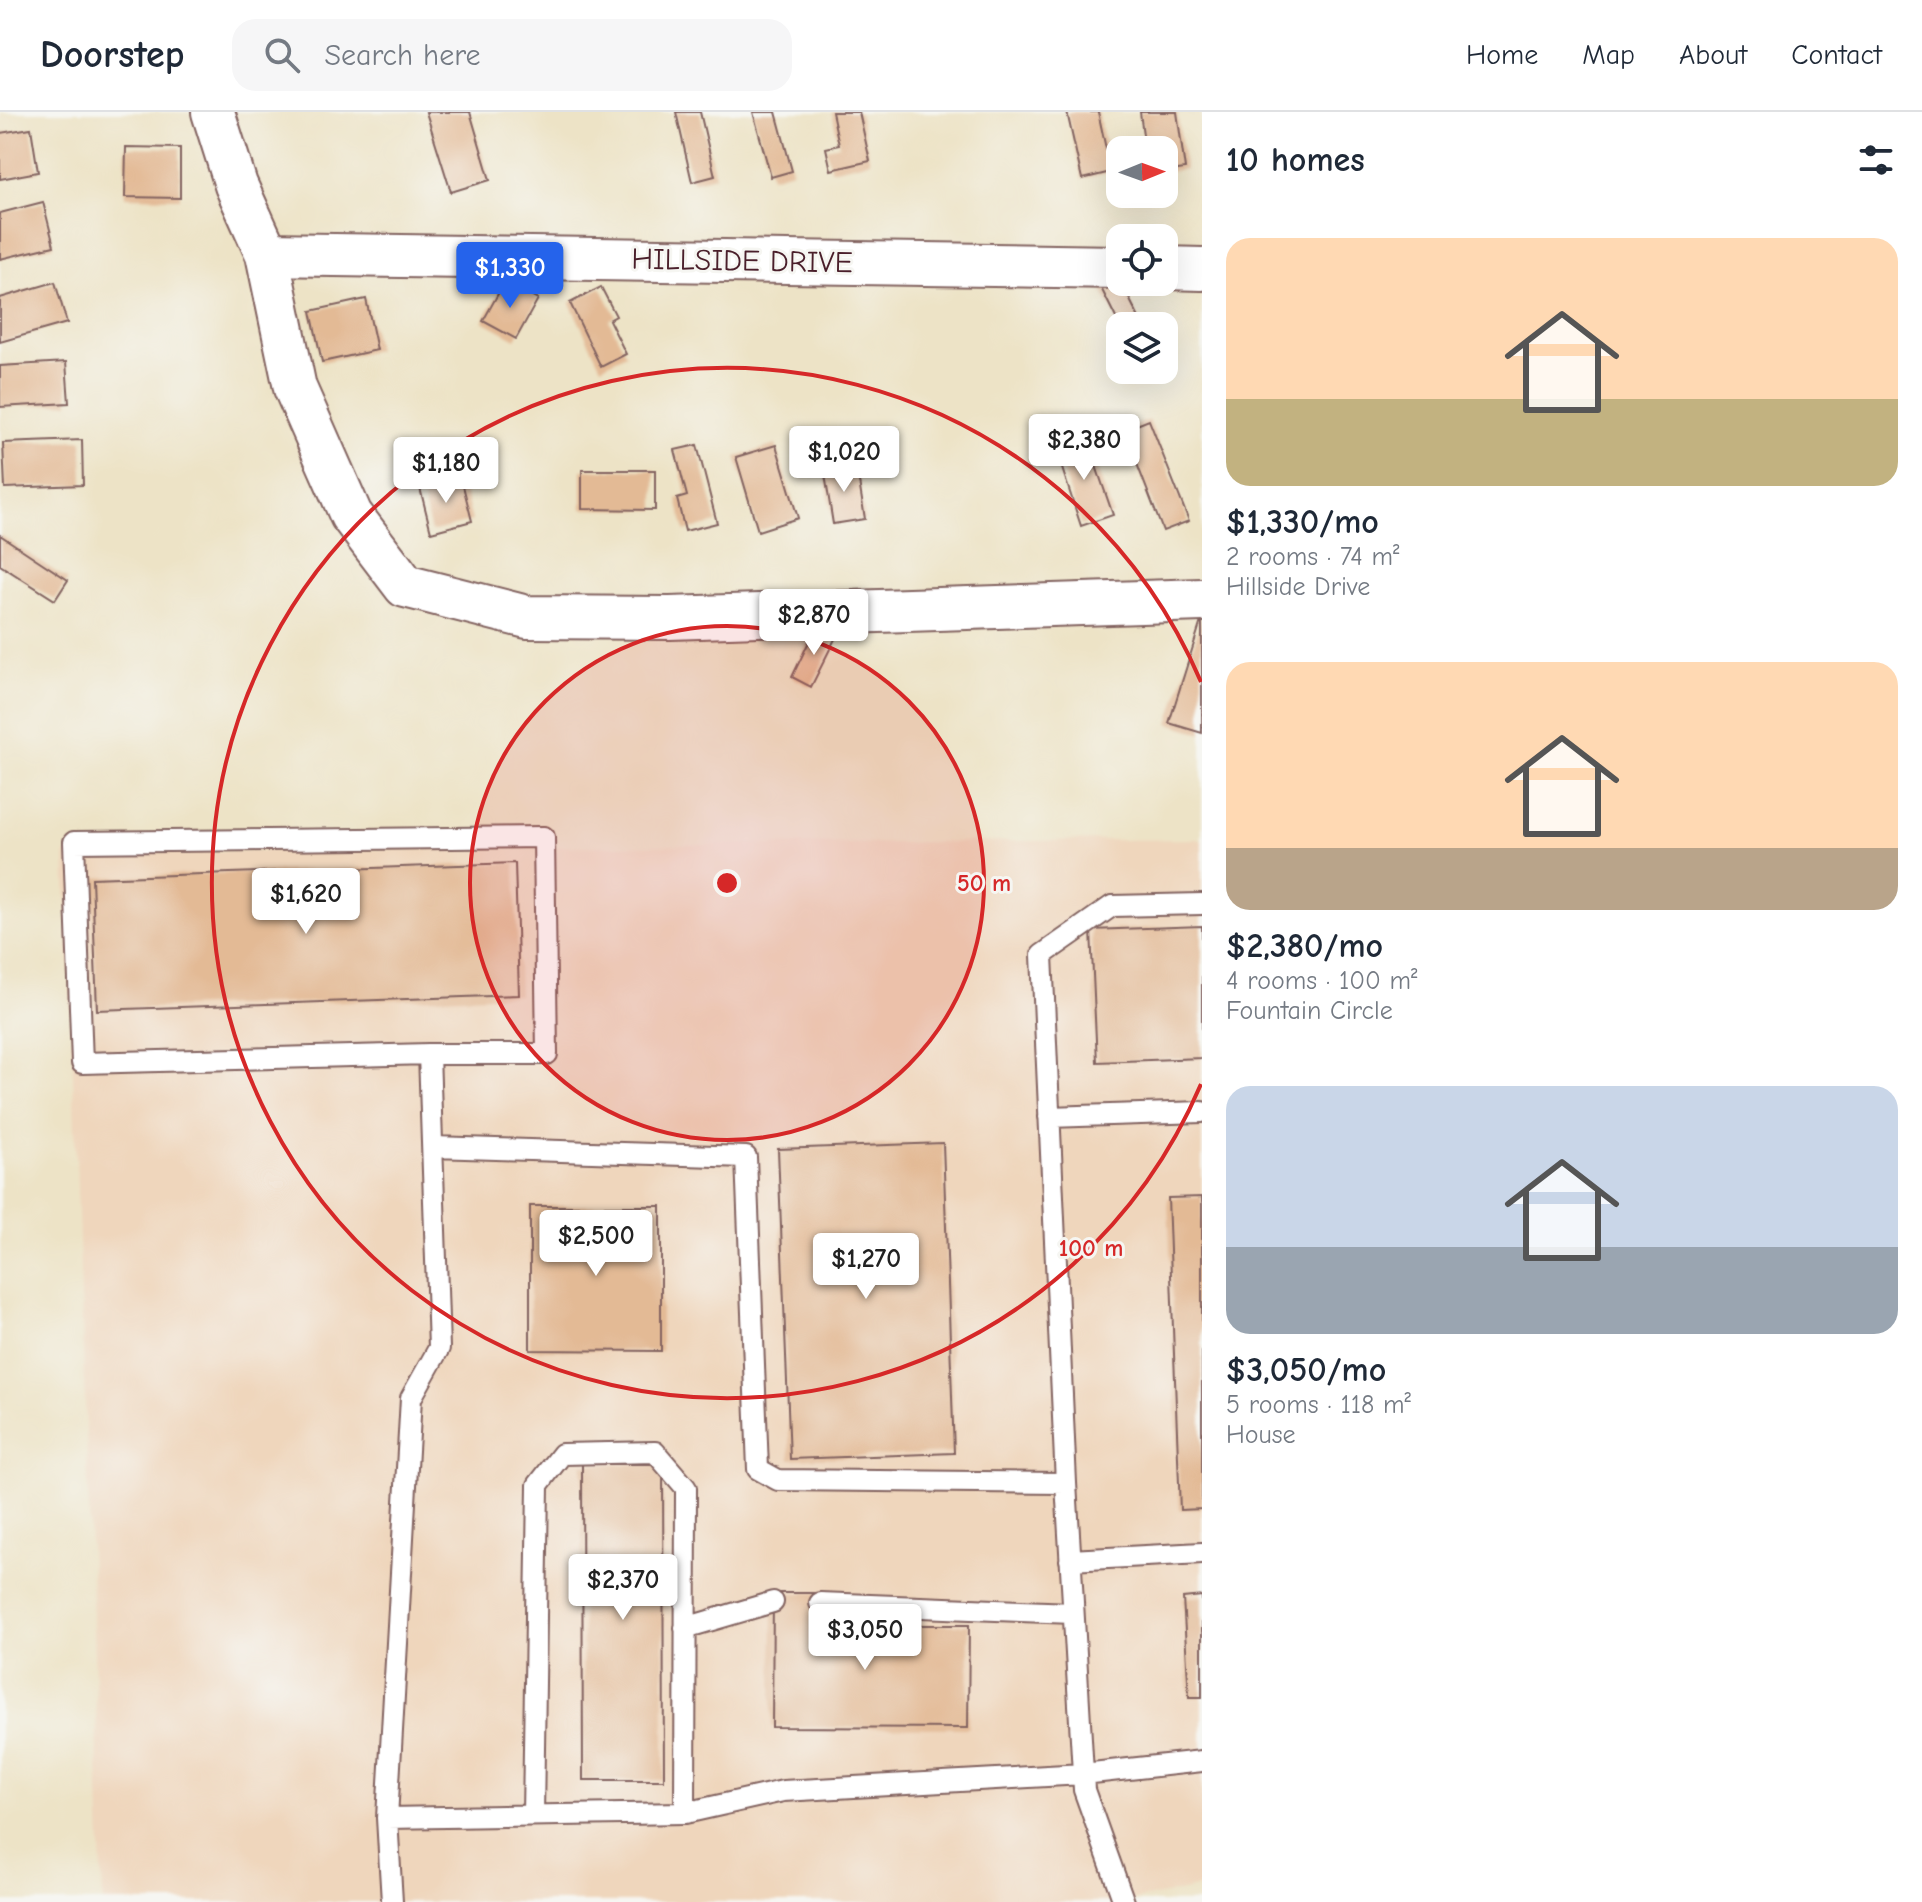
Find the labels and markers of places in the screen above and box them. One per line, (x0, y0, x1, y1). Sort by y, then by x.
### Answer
pin: $1,330 (445, 242, 575, 310)
pin: $2,380 (1019, 414, 1149, 482)
pin: $1,020 (779, 426, 909, 494)
pin: $1,180 (381, 437, 511, 505)
pin: $2,870 (749, 589, 879, 657)
pin: $1,620 (241, 868, 371, 936)
centre of rings (713, 869, 741, 897)
pin: $2,500 (531, 1210, 661, 1278)
pin: $1,270 (801, 1233, 931, 1301)
pin: $2,370 (558, 1554, 688, 1622)
pin: $3,050 (800, 1604, 930, 1672)

